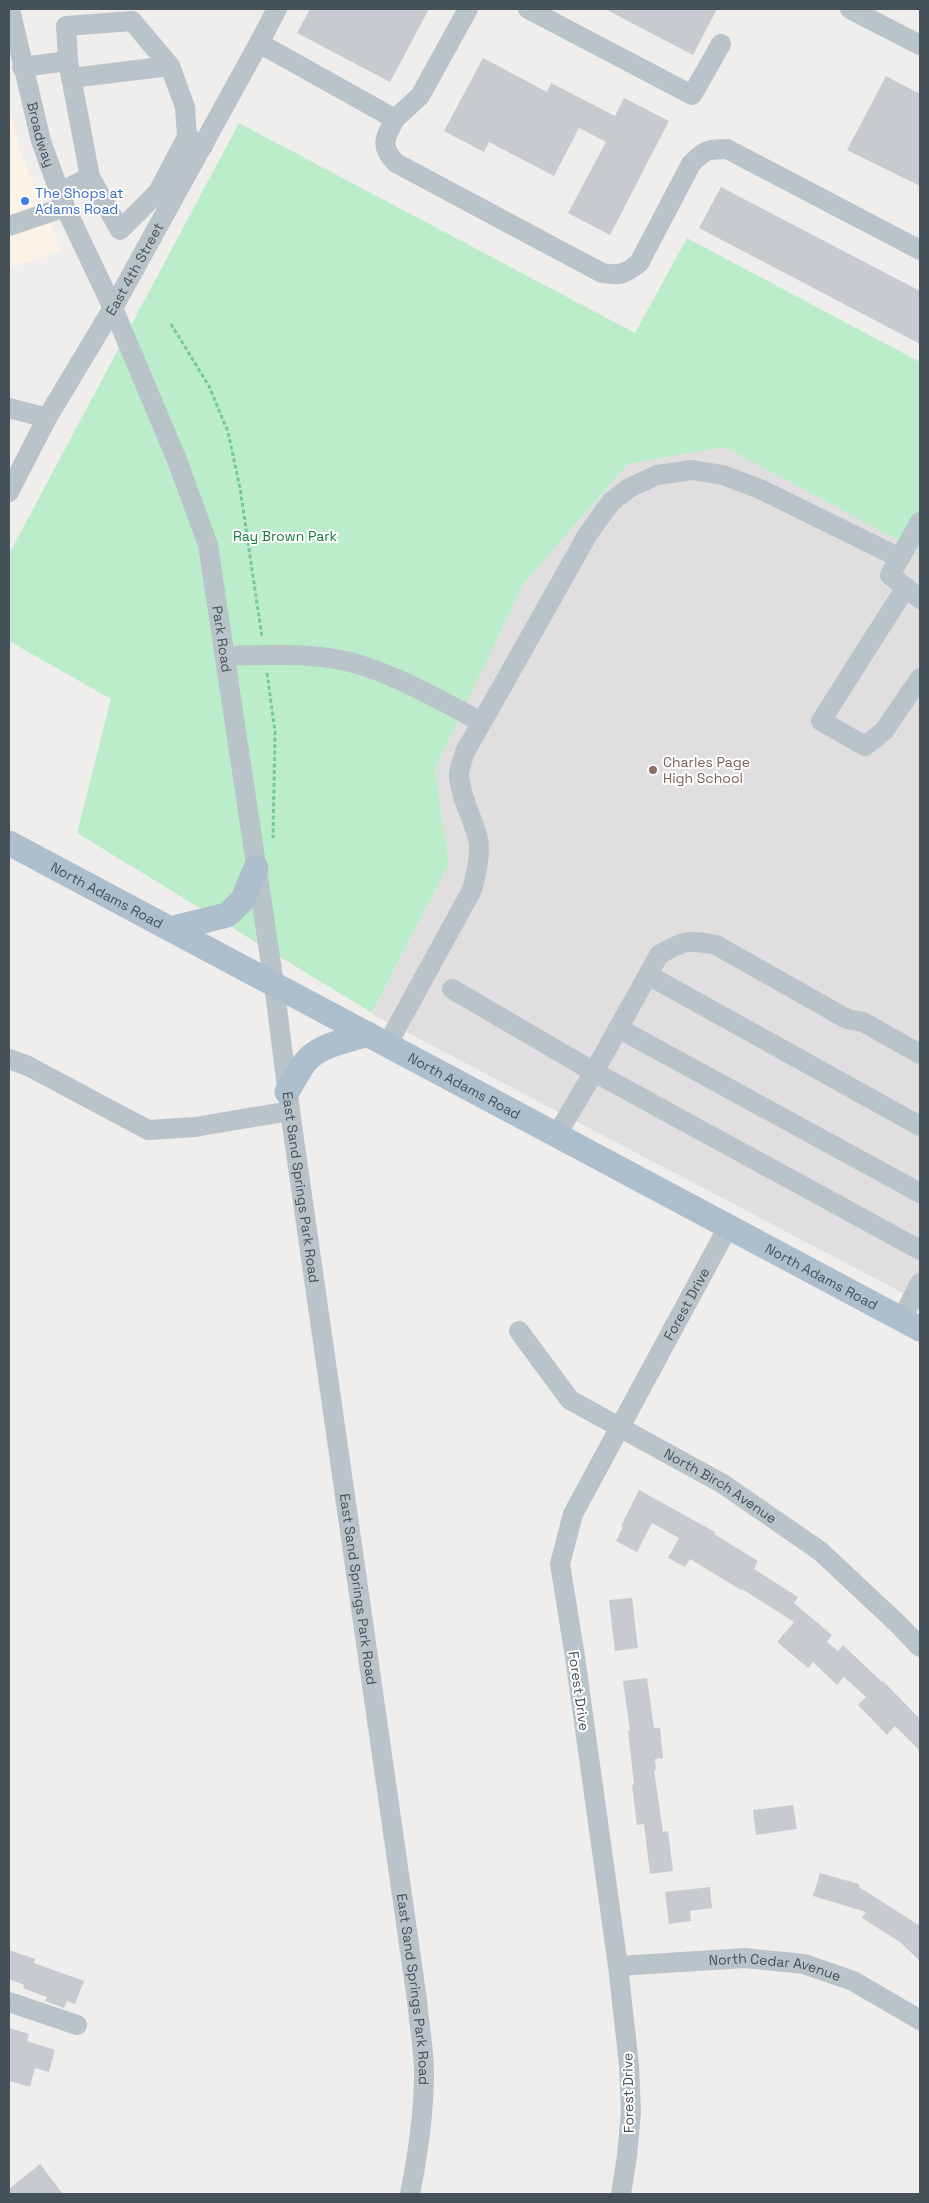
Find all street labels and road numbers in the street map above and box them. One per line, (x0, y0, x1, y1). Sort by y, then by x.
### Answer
street label: Broadway (23, 100, 59, 170)
street label: East 4th Street (102, 219, 167, 319)
street label: Park Road (208, 604, 236, 673)
street label: North Adams Road (48, 858, 166, 933)
street label: North Adams Road (405, 1048, 524, 1123)
street label: East Sand Springs Park Road (279, 1090, 323, 1284)
street label: North Adams Road (762, 1239, 881, 1314)
street label: Forest Drive (659, 1264, 714, 1343)
street label: North Birch Avenue (661, 1444, 780, 1527)
street label: East Sand Springs Park Road (336, 1492, 381, 1686)
street label: Forest Drive (565, 1650, 593, 1732)
street label: East Sand Springs Park Road (393, 1892, 433, 2085)
street label: North Cedar Avenue (708, 1949, 843, 1985)
street label: Forest Drive (618, 2053, 638, 2133)

